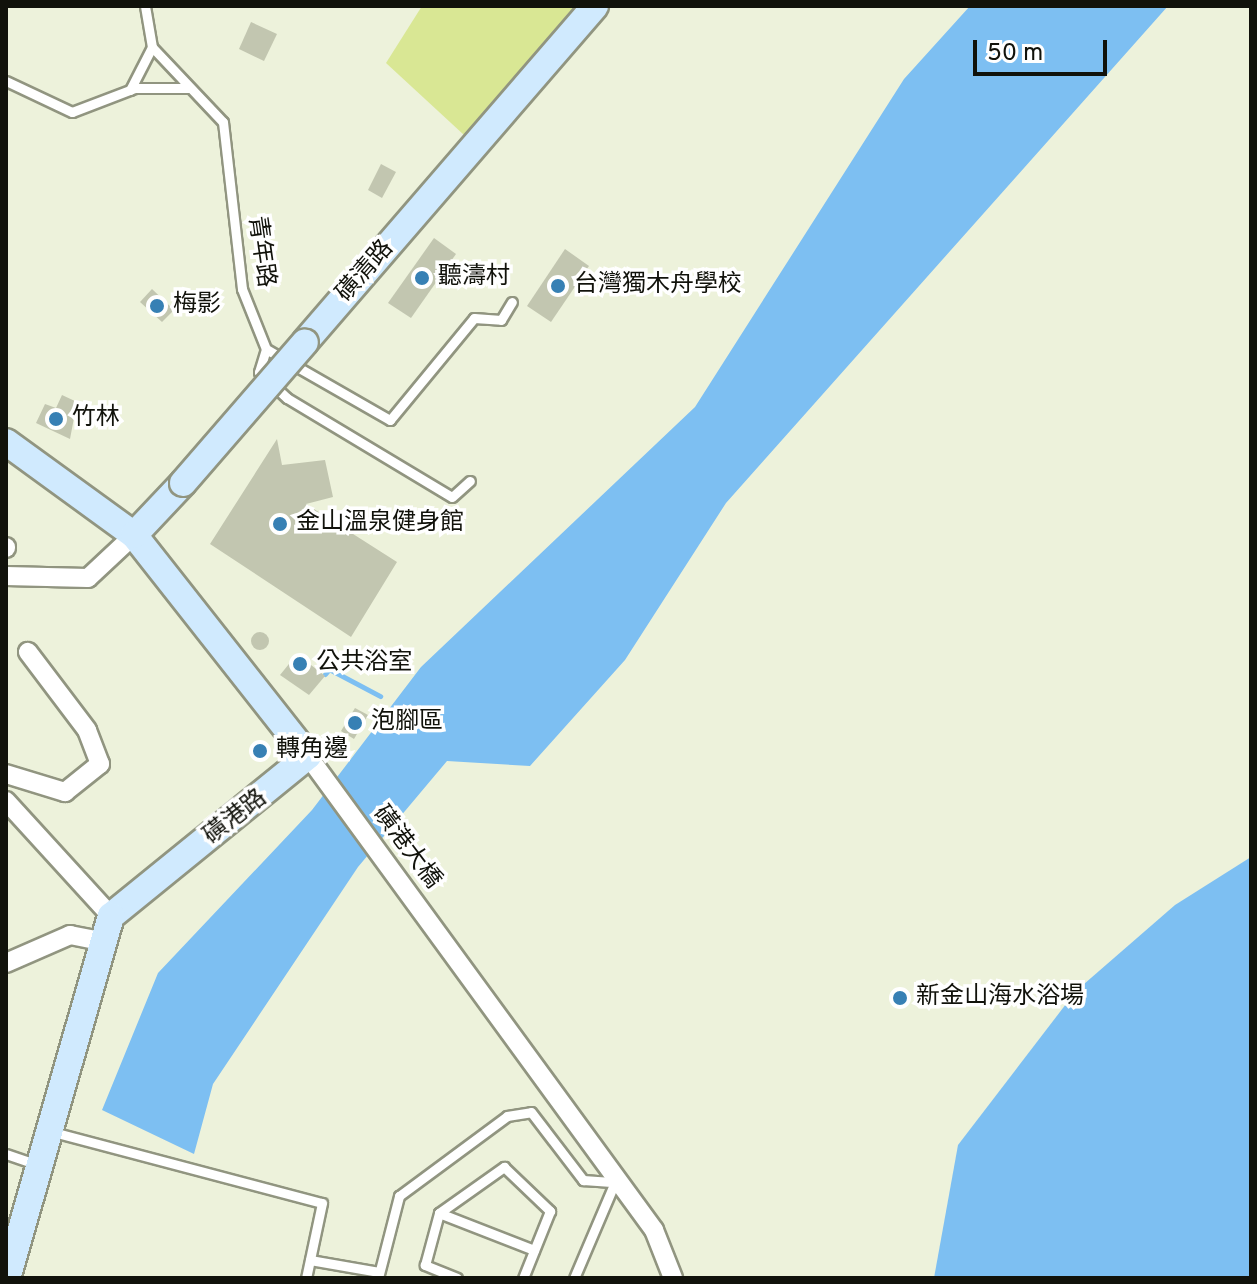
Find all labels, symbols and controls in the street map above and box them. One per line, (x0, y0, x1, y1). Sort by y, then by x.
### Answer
scale bar (977, 24, 1111, 74)
text: 50 m (987, 39, 1043, 69)
street label: 青年路 (241, 214, 279, 290)
street label: 磺清路 (332, 235, 400, 309)
place label: 聽濤村 (438, 264, 510, 292)
marker: 聽濤村 (413, 269, 431, 287)
place label: 台灣獨木舟學校 (574, 272, 742, 300)
marker: 台灣獨木舟學校 (549, 277, 567, 295)
place label: 梅影 (173, 292, 221, 320)
marker: 梅影 (148, 297, 166, 315)
place label: 竹林 (72, 405, 120, 433)
marker: 竹林 (47, 410, 65, 428)
place label: 金山溫泉健身館 (296, 510, 464, 538)
marker: 金山溫泉健身館 (271, 515, 289, 533)
place label: 公共浴室 (316, 650, 412, 678)
marker: 公共浴室 (291, 655, 309, 673)
place label: 泡腳區 (371, 709, 443, 737)
marker: 泡腳區 (346, 714, 364, 732)
place label: 轉角邊 (276, 737, 348, 765)
marker: 轉角邊 (251, 742, 269, 760)
street label: 磺港路 (199, 784, 273, 852)
street label: 磺港大橋 (366, 801, 446, 895)
place label: 新金山海水浴場 (916, 984, 1084, 1012)
marker: 新金山海水浴場 (891, 989, 909, 1007)

